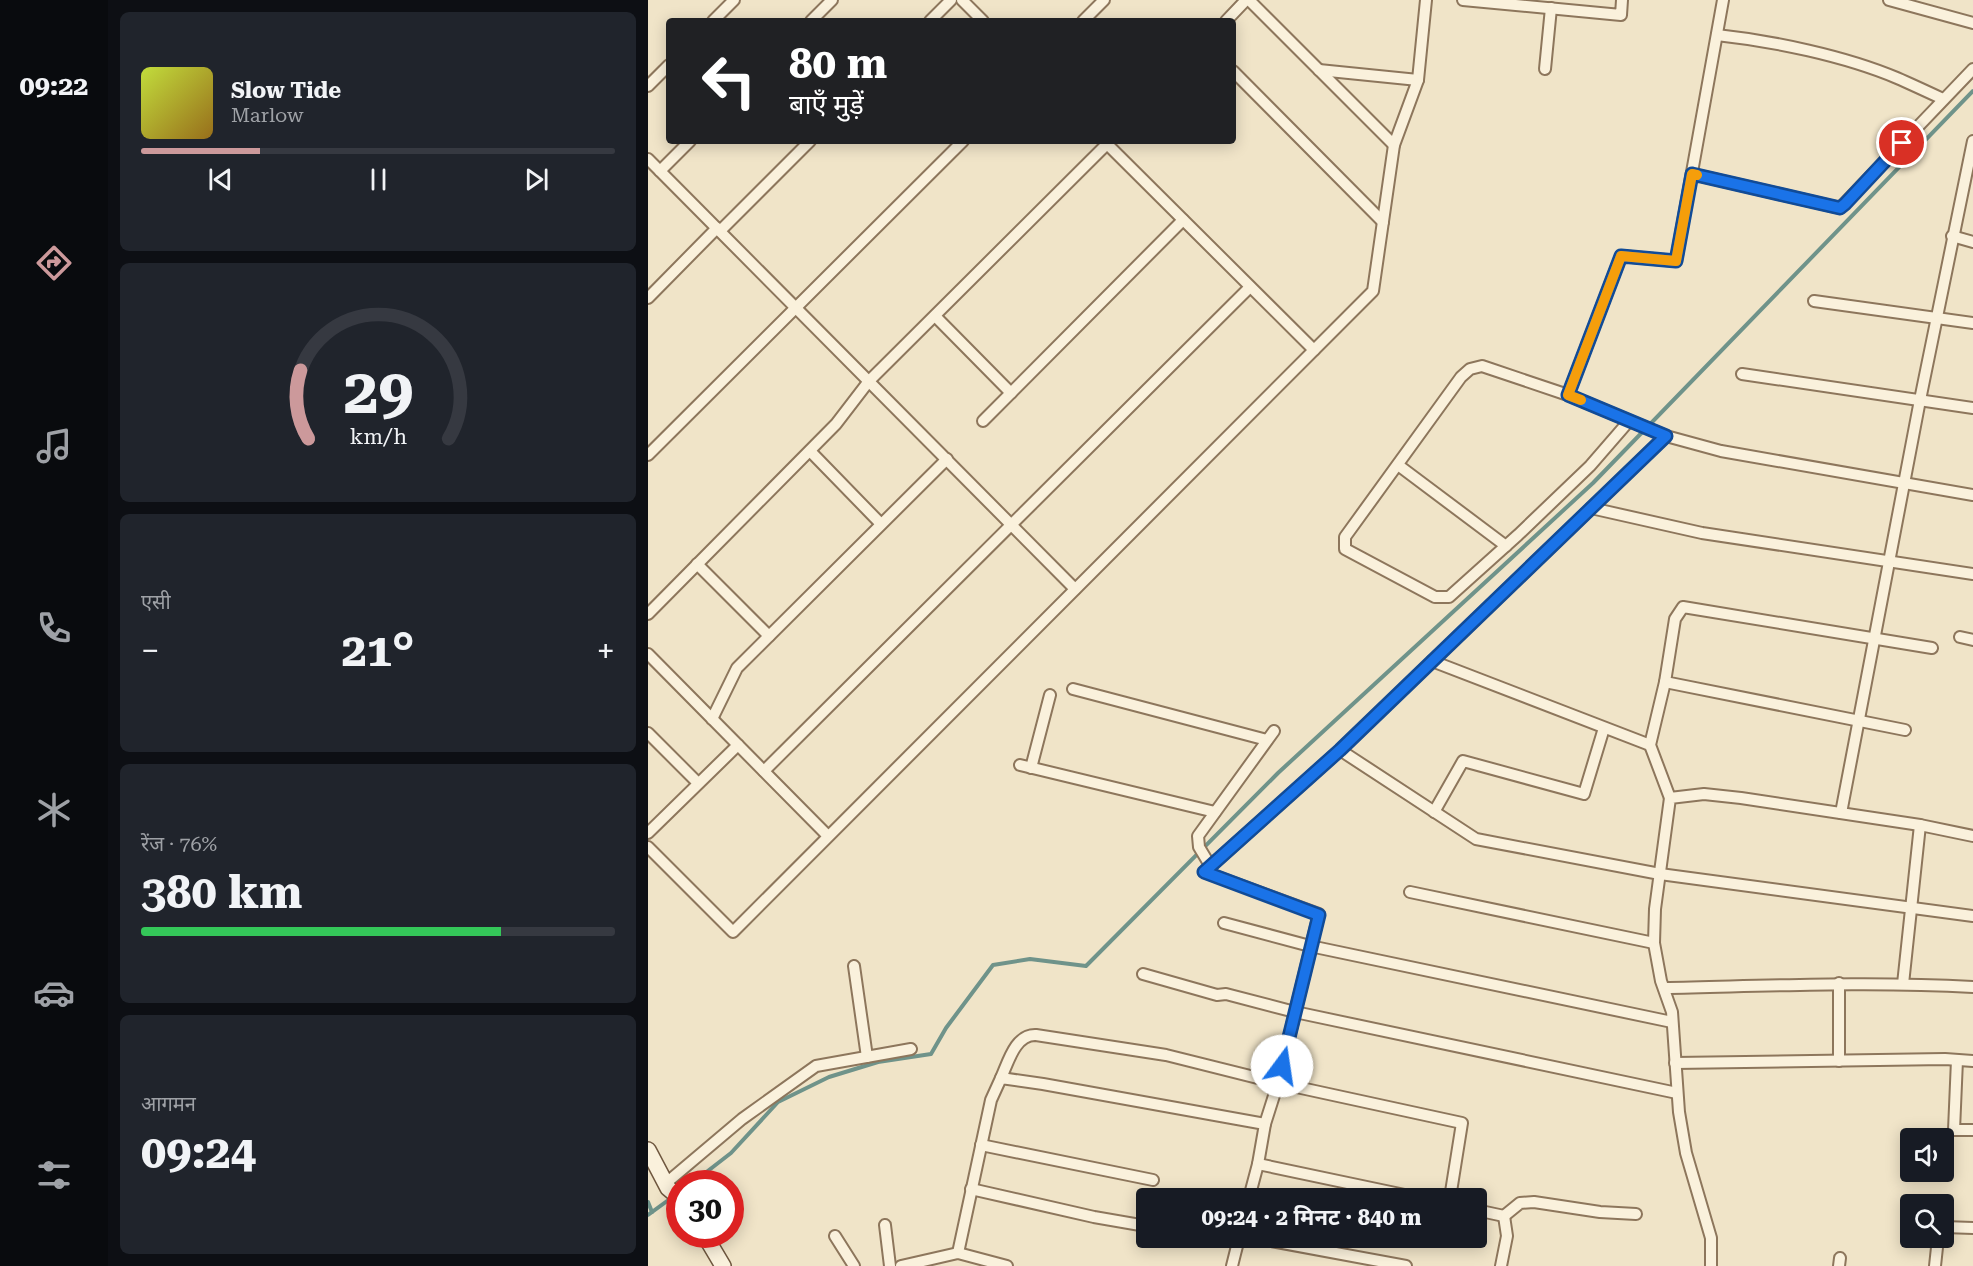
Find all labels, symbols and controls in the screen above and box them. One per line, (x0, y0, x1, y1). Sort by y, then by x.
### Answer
text: 80 m (789, 39, 887, 88)
icon: left (690, 42, 768, 120)
text: 09:22 (20, 70, 88, 102)
text: Slow Tide (231, 78, 341, 103)
text: बाएँ मुड़ें (789, 89, 864, 121)
text: Marlow (231, 103, 304, 127)
pin (1876, 117, 1927, 168)
icon: arrive (1885, 126, 1918, 159)
icon: previous (204, 163, 237, 196)
icon: pause (362, 163, 395, 196)
icon: next (520, 163, 553, 196)
icon: directions (33, 242, 75, 284)
text: 29 (343, 355, 413, 428)
icon: music (33, 425, 75, 467)
text: km/h (349, 425, 407, 450)
text: एसी (141, 590, 171, 614)
icon: phone (33, 607, 75, 649)
text: 21° (342, 624, 414, 677)
text: − (141, 631, 159, 670)
text: + (597, 631, 615, 670)
icon: climate (33, 789, 75, 831)
text: रेंज · 76% (141, 832, 217, 856)
text: 380 km (141, 866, 302, 919)
icon: car (33, 972, 75, 1014)
position arrow (1250, 1034, 1314, 1098)
text: आगमन (141, 1092, 196, 1116)
text: 09:24 (141, 1126, 256, 1179)
map controls (1900, 1128, 1954, 1248)
button: sound (1900, 1128, 1954, 1182)
icon: filters (33, 1154, 75, 1196)
speed limit sign: 30 (666, 1170, 744, 1248)
button: search (1900, 1194, 1954, 1248)
text: 09:24 · 2 मिनट · 840 m (1202, 1205, 1421, 1230)

